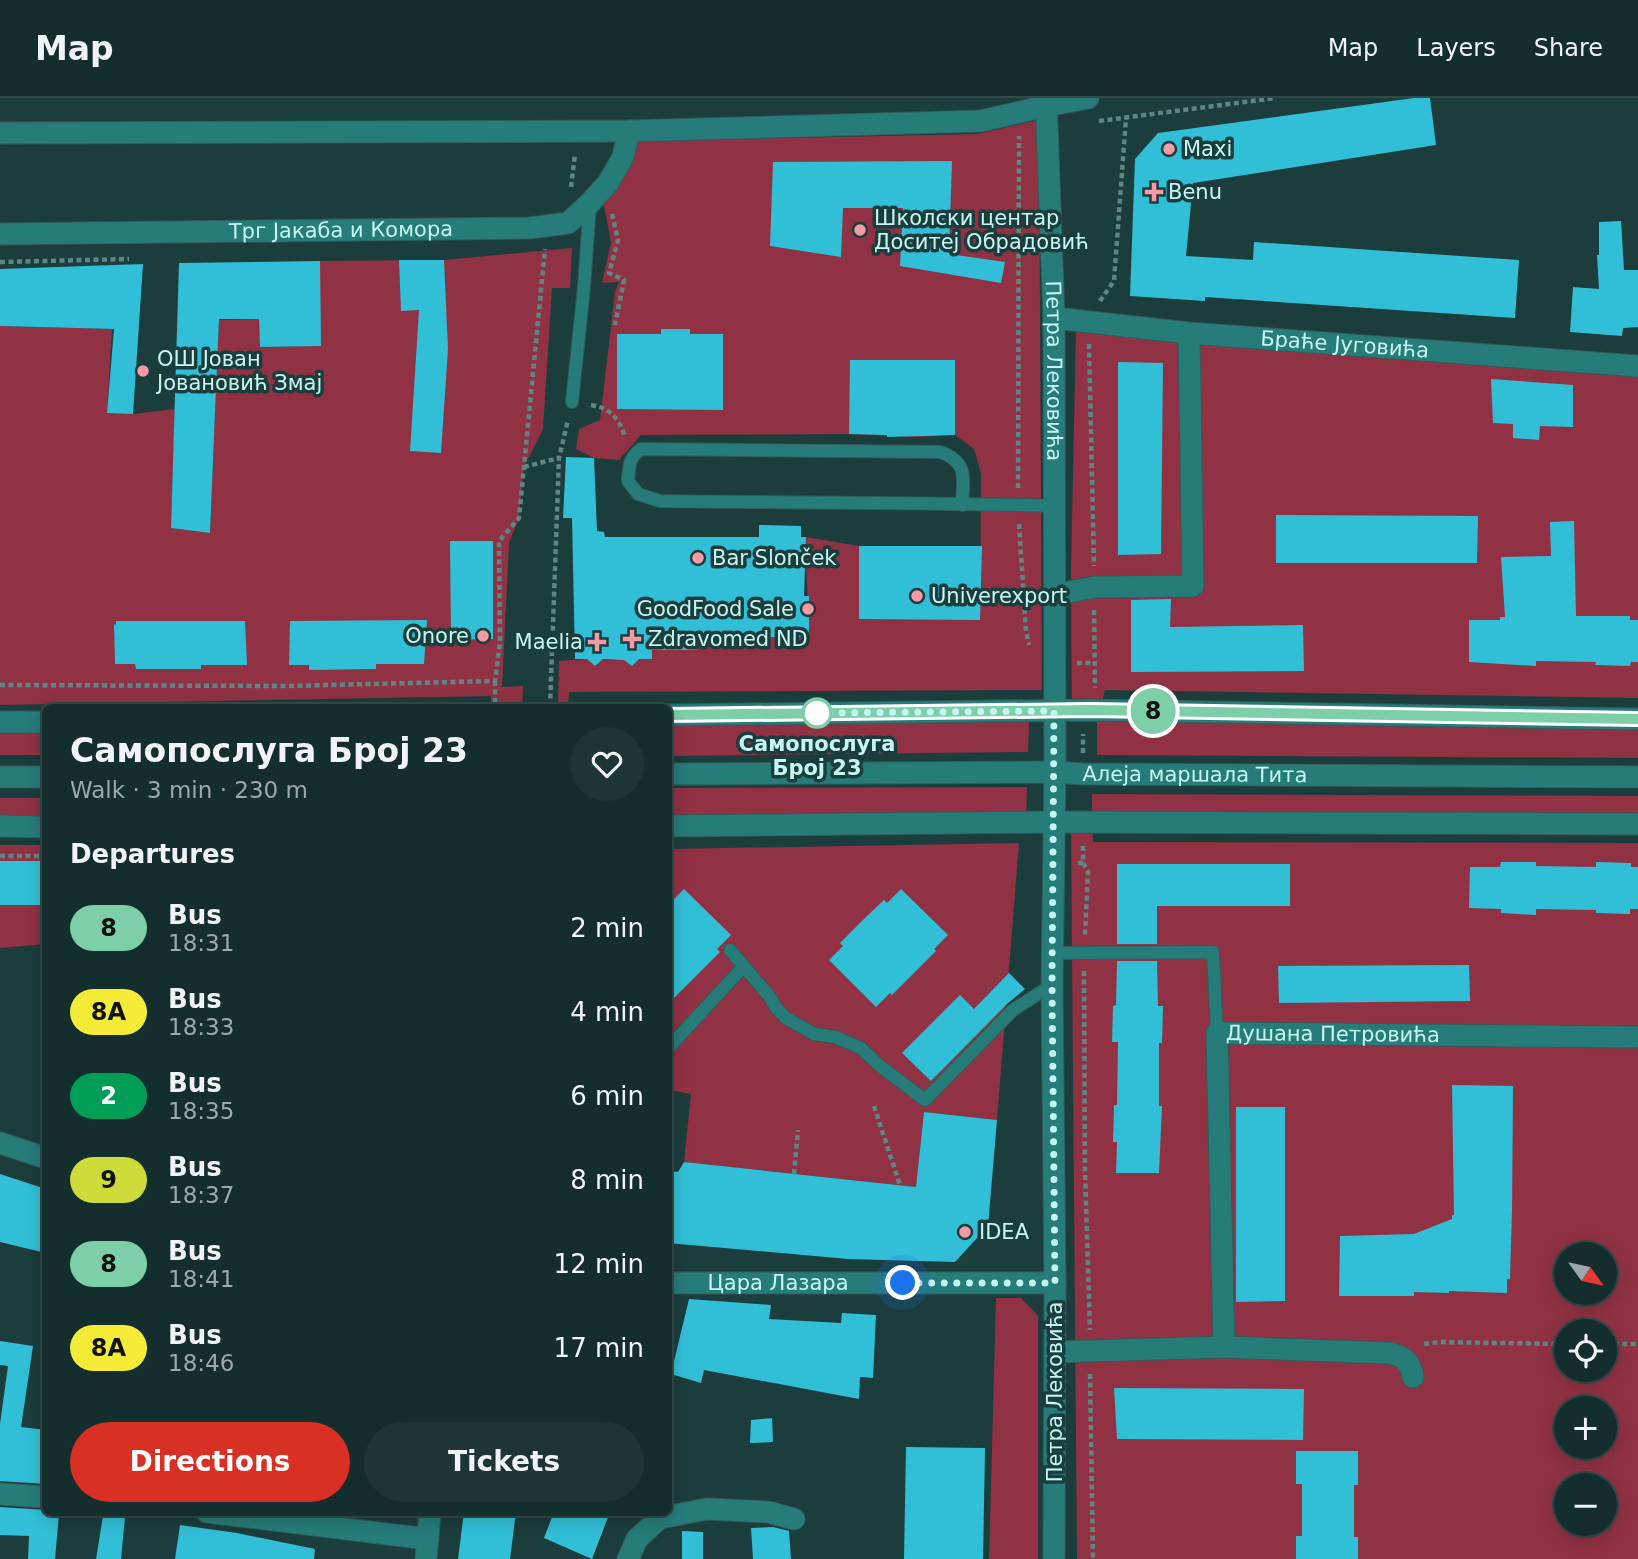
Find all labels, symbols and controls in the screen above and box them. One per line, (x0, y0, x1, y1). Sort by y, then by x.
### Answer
text: Map (35, 29, 114, 68)
text: Map (1328, 34, 1378, 62)
text: Layers (1416, 34, 1496, 62)
text: Share (1534, 34, 1603, 62)
place label: Maxi (1183, 137, 1232, 161)
marker: Maxi (1161, 141, 1177, 157)
place label: Benu (1168, 180, 1222, 204)
marker: Benu (1146, 184, 1162, 200)
place label: Школски центар Доситеј Обрадовић (874, 206, 1089, 254)
street label: Трг Јакаба и Комора (228, 217, 453, 243)
marker: Школски центар Доситеј Обрадовић (852, 222, 868, 238)
street label: Петра Лековића (1041, 280, 1066, 461)
street label: Браће Југовића (1260, 326, 1430, 363)
place label: ОШ Јован Јовановић Змај (155, 347, 322, 395)
marker: ОШ Јован Јовановић Змај (135, 363, 151, 379)
place label: Bar Slonček (712, 546, 837, 570)
marker: Bar Slonček (690, 550, 706, 566)
place label: Univerexport (931, 584, 1067, 608)
marker: Univerexport (909, 588, 925, 604)
place label: GoodFood Sale (637, 597, 794, 621)
marker: GoodFood Sale (800, 601, 816, 617)
place label: Onore (405, 624, 469, 648)
place label: Zdravomed ND (648, 627, 808, 651)
marker: Onore (475, 628, 491, 644)
marker: Zdravomed ND (622, 629, 642, 649)
place label: Maelia (515, 630, 583, 654)
marker: Maelia (589, 634, 605, 650)
line badge: 8 (1130, 688, 1176, 734)
text: 8 (1145, 697, 1161, 725)
marker: Самопослуга Број 23 (802, 698, 832, 728)
button: heart (570, 727, 644, 801)
text: Самопослуга Број 23 (70, 731, 468, 770)
place label: Самопослуга Број 23 (739, 732, 895, 780)
street label: Алеја маршала Тита (1082, 762, 1307, 787)
text: Walk · 3 min · 230 m (70, 777, 308, 803)
text: Departures (70, 839, 235, 869)
text: Bus (168, 900, 222, 930)
text: 2 min (570, 913, 644, 943)
text: 8 (100, 914, 117, 942)
text: 18:31 (168, 930, 234, 956)
text: Bus (168, 984, 222, 1014)
text: 4 min (570, 997, 644, 1027)
text: 8A (91, 998, 126, 1026)
text: 18:33 (168, 1014, 234, 1040)
street label: Душана Петровића (1226, 1021, 1440, 1047)
text: Bus (168, 1068, 222, 1098)
text: 6 min (570, 1081, 644, 1111)
text: 2 (100, 1082, 117, 1110)
text: 18:35 (168, 1098, 234, 1124)
text: Bus (168, 1152, 222, 1182)
text: 8 min (570, 1165, 644, 1195)
text: 9 (100, 1166, 117, 1194)
text: 18:37 (168, 1182, 234, 1208)
place label: IDEA (979, 1220, 1030, 1244)
marker: IDEA (957, 1224, 973, 1240)
text: Bus (168, 1236, 222, 1266)
north arrow (1554, 1242, 1617, 1306)
map controls (1554, 1242, 1617, 1536)
text: 12 min (554, 1249, 644, 1279)
text: 8 (100, 1250, 117, 1278)
your location (885, 1265, 920, 1300)
text: 18:41 (168, 1266, 234, 1292)
street label: Цара Лазара (707, 1271, 849, 1295)
street label: Петра Лековића (1043, 1302, 1067, 1482)
button: locate (1554, 1319, 1617, 1382)
text: Bus (168, 1320, 222, 1350)
text: 17 min (554, 1333, 644, 1363)
text: 8A (91, 1334, 126, 1362)
text: 18:46 (168, 1350, 234, 1376)
button: + (1554, 1396, 1617, 1459)
button: Directions (70, 1422, 350, 1502)
button: Tickets (364, 1422, 644, 1502)
button: − (1554, 1473, 1617, 1536)

